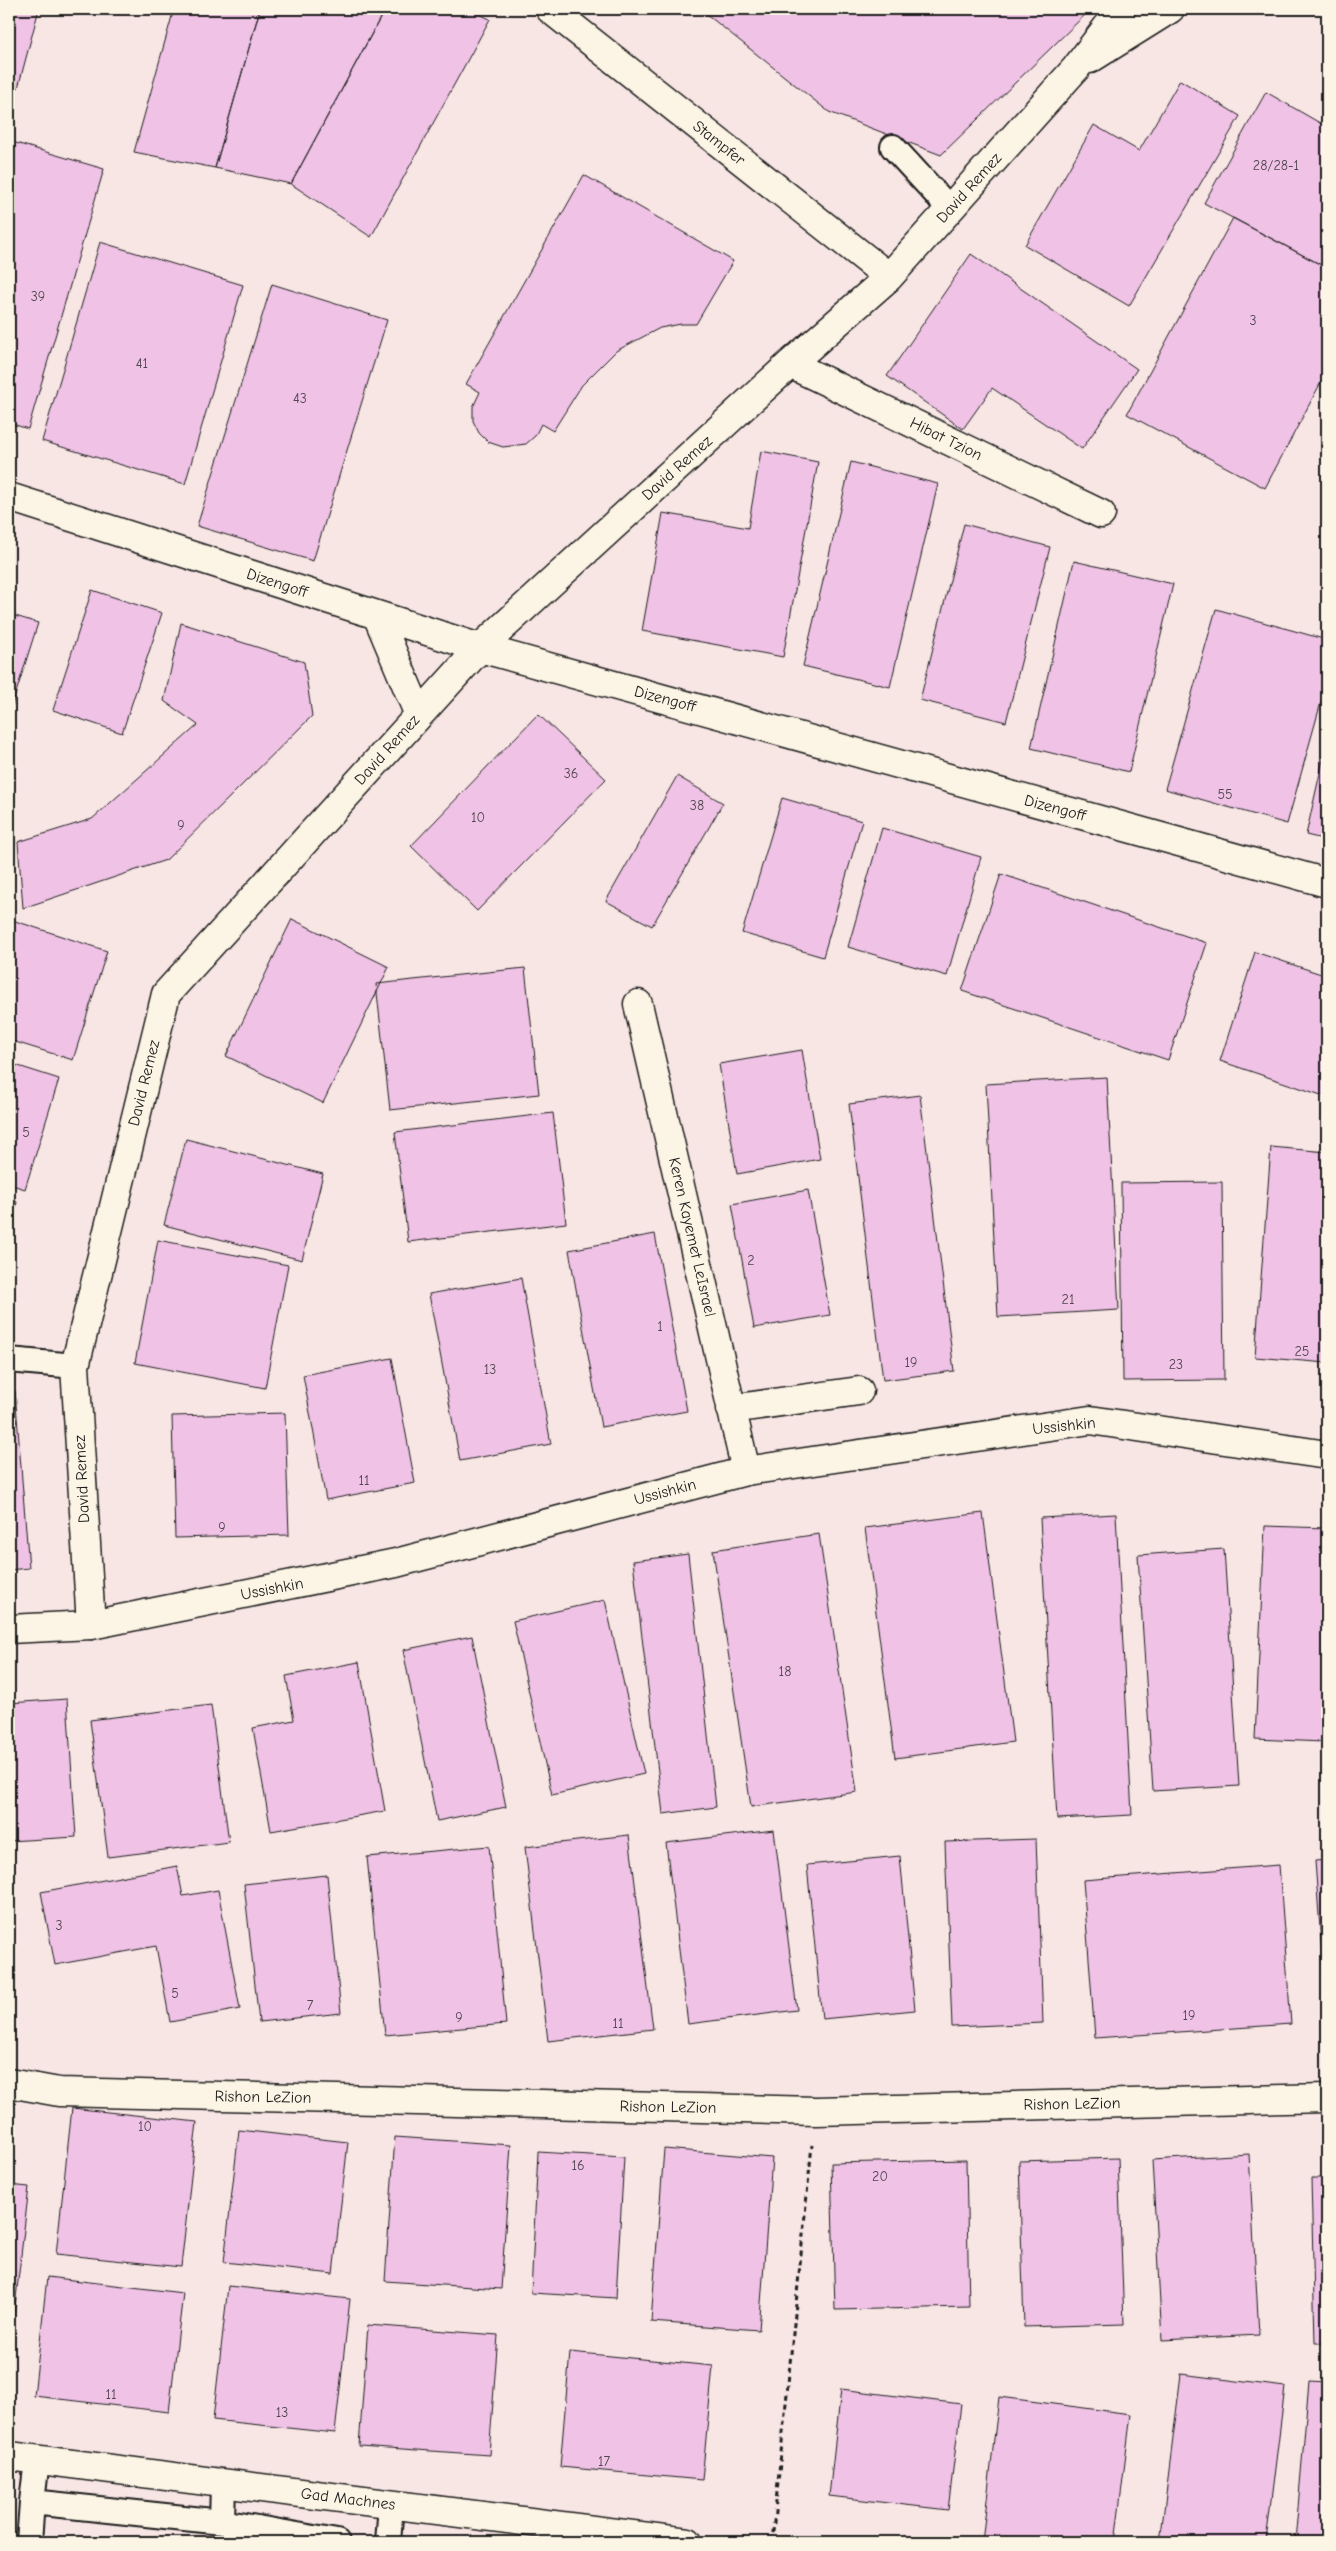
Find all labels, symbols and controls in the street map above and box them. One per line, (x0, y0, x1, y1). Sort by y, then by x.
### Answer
street label: Stampfer (689, 117, 749, 169)
street label: David Remez (933, 149, 1005, 227)
house number: 28/28-1 (1253, 157, 1299, 174)
house number: 39 (31, 288, 45, 305)
house number: 3 (1249, 312, 1257, 329)
house number: 41 (136, 355, 148, 372)
house number: 43 (293, 390, 307, 407)
street label: Hibat Tzion (907, 414, 985, 464)
street label: David Remez (638, 432, 716, 504)
street label: Dizengoff (244, 565, 311, 602)
street label: Dizengoff (632, 682, 699, 716)
street label: David Remez (351, 711, 423, 789)
house number: 36 (564, 765, 578, 782)
house number: 55 (1217, 786, 1233, 803)
street label: Dizengoff (1022, 791, 1089, 825)
house number: 38 (690, 797, 704, 814)
house number: 10 (471, 809, 485, 826)
house number: 9 (177, 817, 185, 834)
street label: David Remez (125, 1038, 163, 1128)
house number: 5 (22, 1124, 30, 1141)
street label: Keren Kayemet LeIsrael (665, 1156, 719, 1318)
house number: 2 (747, 1252, 755, 1269)
house number: 21 (1062, 1291, 1074, 1308)
house number: 1 (657, 1318, 663, 1335)
house number: 25 (1295, 1343, 1309, 1360)
house number: 19 (905, 1354, 917, 1371)
house number: 23 (1169, 1356, 1183, 1373)
house number: 13 (484, 1361, 496, 1378)
street label: Ussishkin (1031, 1414, 1097, 1438)
street label: David Remez (71, 1435, 93, 1523)
house number: 11 (358, 1472, 370, 1489)
street label: Ussishkin (632, 1475, 698, 1509)
house number: 9 (218, 1519, 226, 1536)
street label: Ussishkin (239, 1574, 305, 1604)
house number: 18 (779, 1663, 791, 1680)
house number: 3 (55, 1917, 63, 1934)
house number: 5 (171, 1985, 179, 2002)
house number: 7 (307, 1997, 314, 2014)
house number: 19 (1183, 2007, 1195, 2024)
house number: 9 (455, 2009, 463, 2026)
house number: 11 (612, 2015, 624, 2032)
street label: Rishon LeZion (214, 2087, 312, 2107)
street label: Rishon LeZion (1023, 2094, 1121, 2114)
street label: Rishon LeZion (619, 2097, 717, 2117)
house number: 10 (138, 2118, 152, 2135)
house number: 16 (571, 2157, 585, 2174)
house number: 20 (872, 2168, 888, 2185)
house number: 11 (105, 2386, 117, 2403)
house number: 13 (276, 2404, 288, 2421)
house number: 17 (598, 2453, 610, 2470)
street label: Gad Machnes (300, 2484, 397, 2514)

